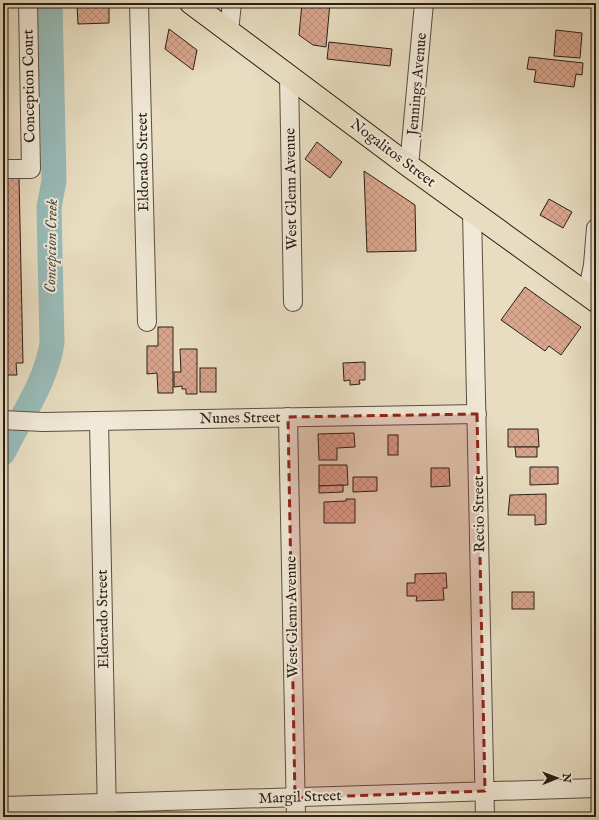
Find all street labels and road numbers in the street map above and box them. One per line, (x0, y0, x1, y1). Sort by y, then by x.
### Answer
street label: Conception Court (19, 29, 39, 143)
street label: Jennings Avenue (403, 32, 431, 138)
street label: Eldorado Street (133, 112, 153, 212)
street label: Nogalitos Street (346, 115, 440, 191)
street label: West Glenn Avenue (280, 128, 302, 250)
street label: Nunes Street (199, 408, 281, 428)
street label: Recio Street (469, 475, 489, 553)
street label: West Glenn Avenue (281, 556, 303, 678)
street label: Eldorado Street (93, 569, 113, 669)
street label: Margil Street (258, 786, 342, 808)

